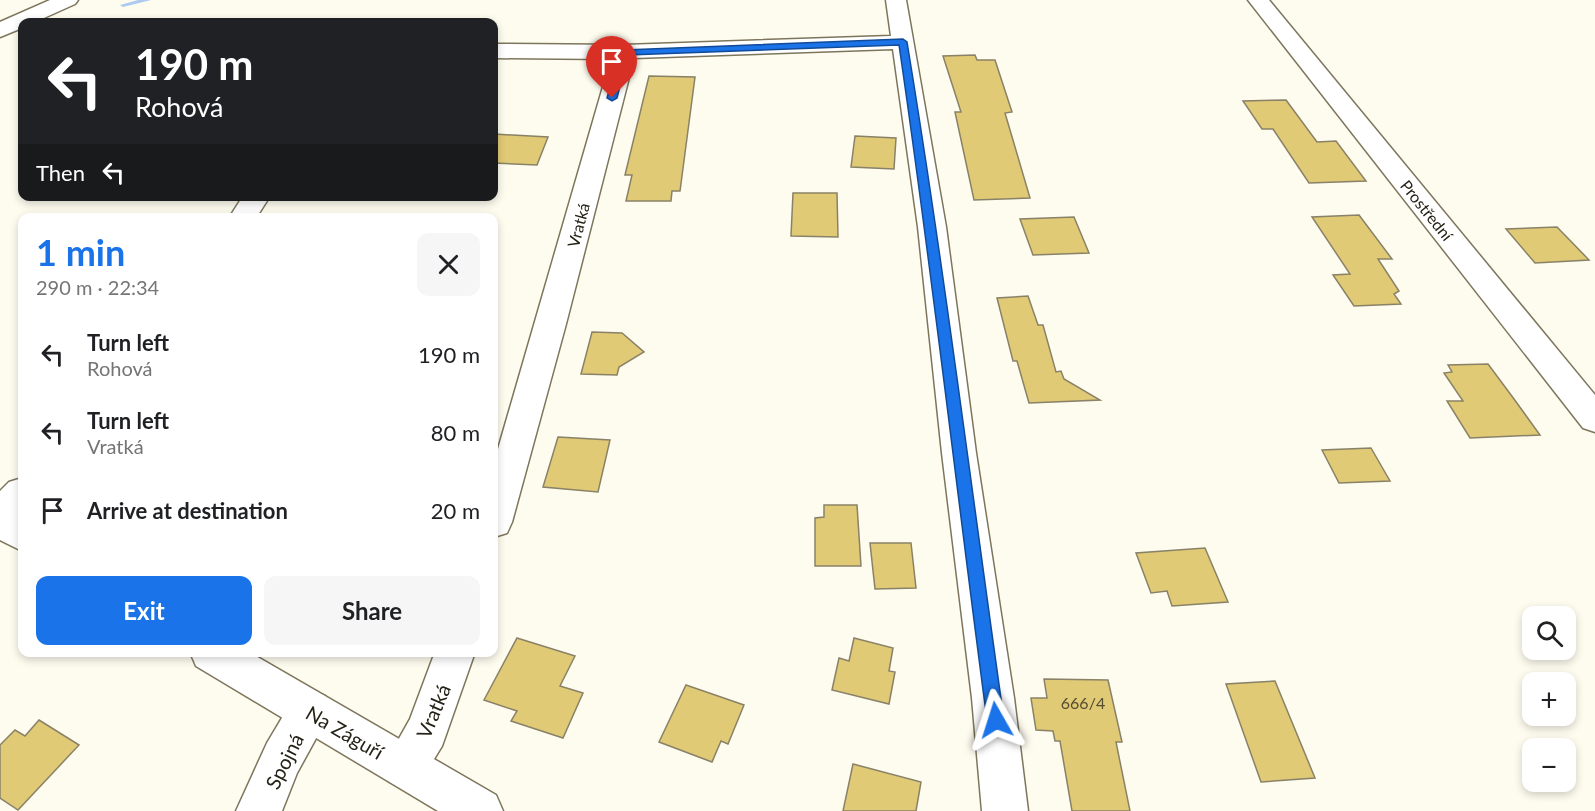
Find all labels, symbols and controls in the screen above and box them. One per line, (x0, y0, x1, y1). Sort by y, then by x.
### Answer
pin (586, 36, 637, 98)
text: 190 m (135, 39, 253, 89)
icon: left (36, 42, 114, 120)
icon: arrive (595, 45, 628, 78)
text: Rohová (135, 90, 223, 123)
icon: left (97, 156, 130, 189)
text: Then (36, 159, 85, 186)
street label: Prostřední (1397, 176, 1458, 245)
street label: Vratká (563, 201, 593, 249)
text: 1 min (36, 230, 125, 274)
button: close (417, 233, 480, 296)
text: 290 m · 22:34 (36, 275, 159, 299)
text: Turn left (87, 329, 169, 356)
icon: left (36, 338, 69, 371)
text: 190 m (418, 341, 480, 368)
text: Rohová (87, 356, 152, 380)
text: Turn left (87, 407, 169, 434)
icon: left (36, 416, 69, 449)
text: 80 m (431, 419, 480, 446)
text: Vratká (87, 434, 144, 458)
icon: arrive (36, 494, 69, 527)
text: Arrive at destination (87, 497, 288, 524)
text: 20 m (431, 497, 480, 524)
button: Exit (36, 576, 252, 645)
button: Share (264, 576, 480, 645)
map controls (1522, 606, 1576, 792)
button: search (1522, 606, 1576, 660)
button: + (1522, 672, 1576, 726)
street label: Vratká (411, 680, 455, 742)
position arrow (964, 688, 1028, 752)
house number: 666/4 (1061, 693, 1105, 712)
street label: Na Záguří (302, 700, 389, 764)
street label: Spojná (260, 729, 308, 793)
button: − (1522, 738, 1576, 792)

